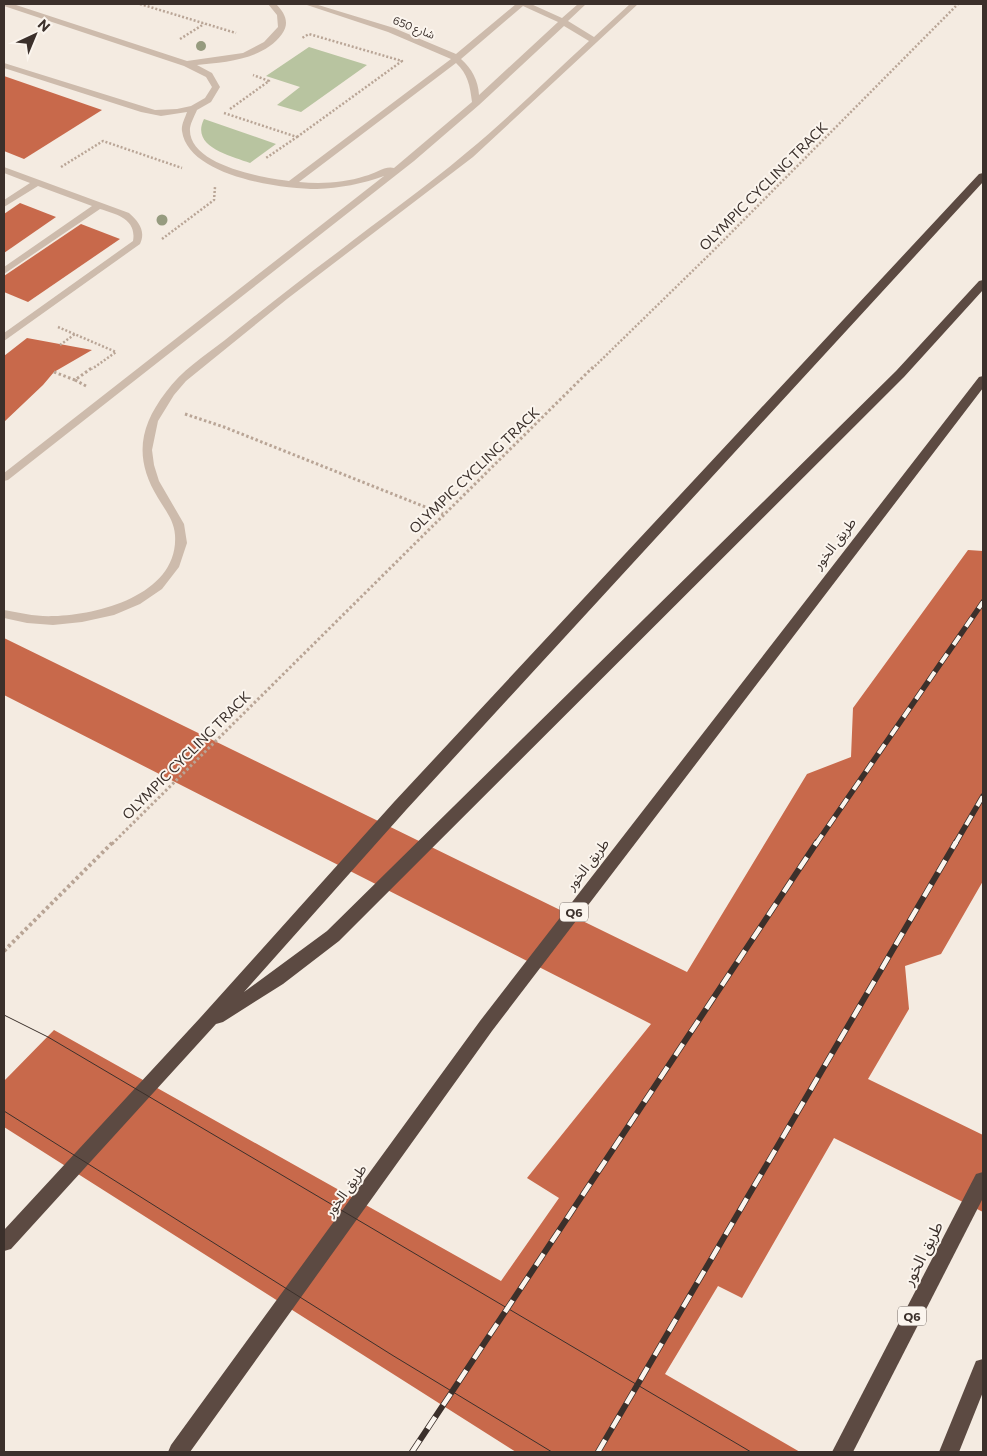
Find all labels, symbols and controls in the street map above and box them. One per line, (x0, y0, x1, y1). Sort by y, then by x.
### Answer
north arrow (10, 10, 60, 60)
street label: شارع 650 (391, 13, 437, 43)
text: N (35, 16, 54, 35)
street label: OLYMPIC CYCLING TRACK (695, 118, 831, 254)
street label: OLYMPIC CYCLING TRACK (405, 403, 543, 537)
street label: طريق الخور (808, 514, 861, 574)
street label: OLYMPIC CYCLING TRACK (118, 687, 254, 823)
street label: طريق الخور (561, 835, 614, 895)
road number: Q6 (560, 902, 588, 922)
street label: طريق الخور (320, 1161, 371, 1221)
street label: طريق الخور (897, 1218, 948, 1290)
road number: Q6 (898, 1306, 926, 1325)

